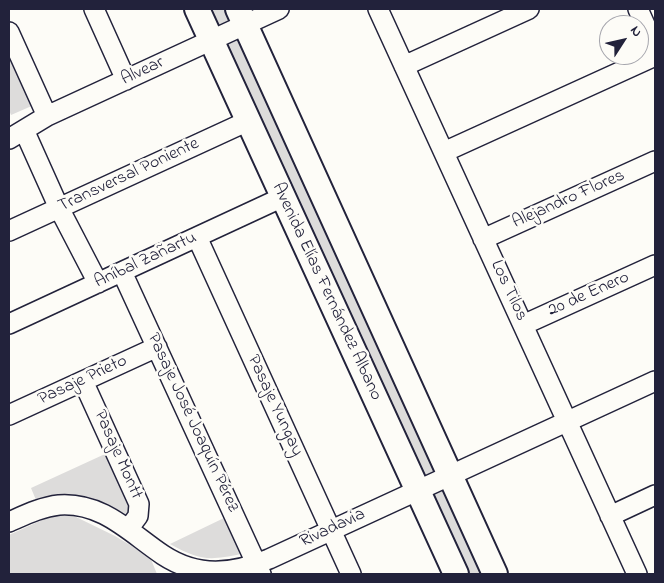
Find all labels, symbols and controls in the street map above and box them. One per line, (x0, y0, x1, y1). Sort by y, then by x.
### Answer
north arrow (599, 15, 649, 65)
text: N (625, 22, 647, 42)
street label: Alvear (118, 53, 168, 91)
street label: Transversal Poniente (55, 134, 203, 218)
street label: Alejandro Flores (509, 166, 629, 234)
street label: Avenida Elías Fernández Albano (266, 180, 386, 404)
street label: Aníbal Zañartu (91, 228, 201, 294)
street label: Los Tilos (485, 257, 531, 325)
street label: 20 de Enero (545, 268, 633, 322)
street label: Pasaje José Joaquín Pérez (141, 330, 243, 516)
street label: Pasaje Prieto (35, 351, 131, 411)
street label: Pasaje Yungay (241, 352, 307, 460)
street label: Pasaje Montt (88, 407, 146, 503)
street label: Rivadavia (297, 505, 369, 553)

